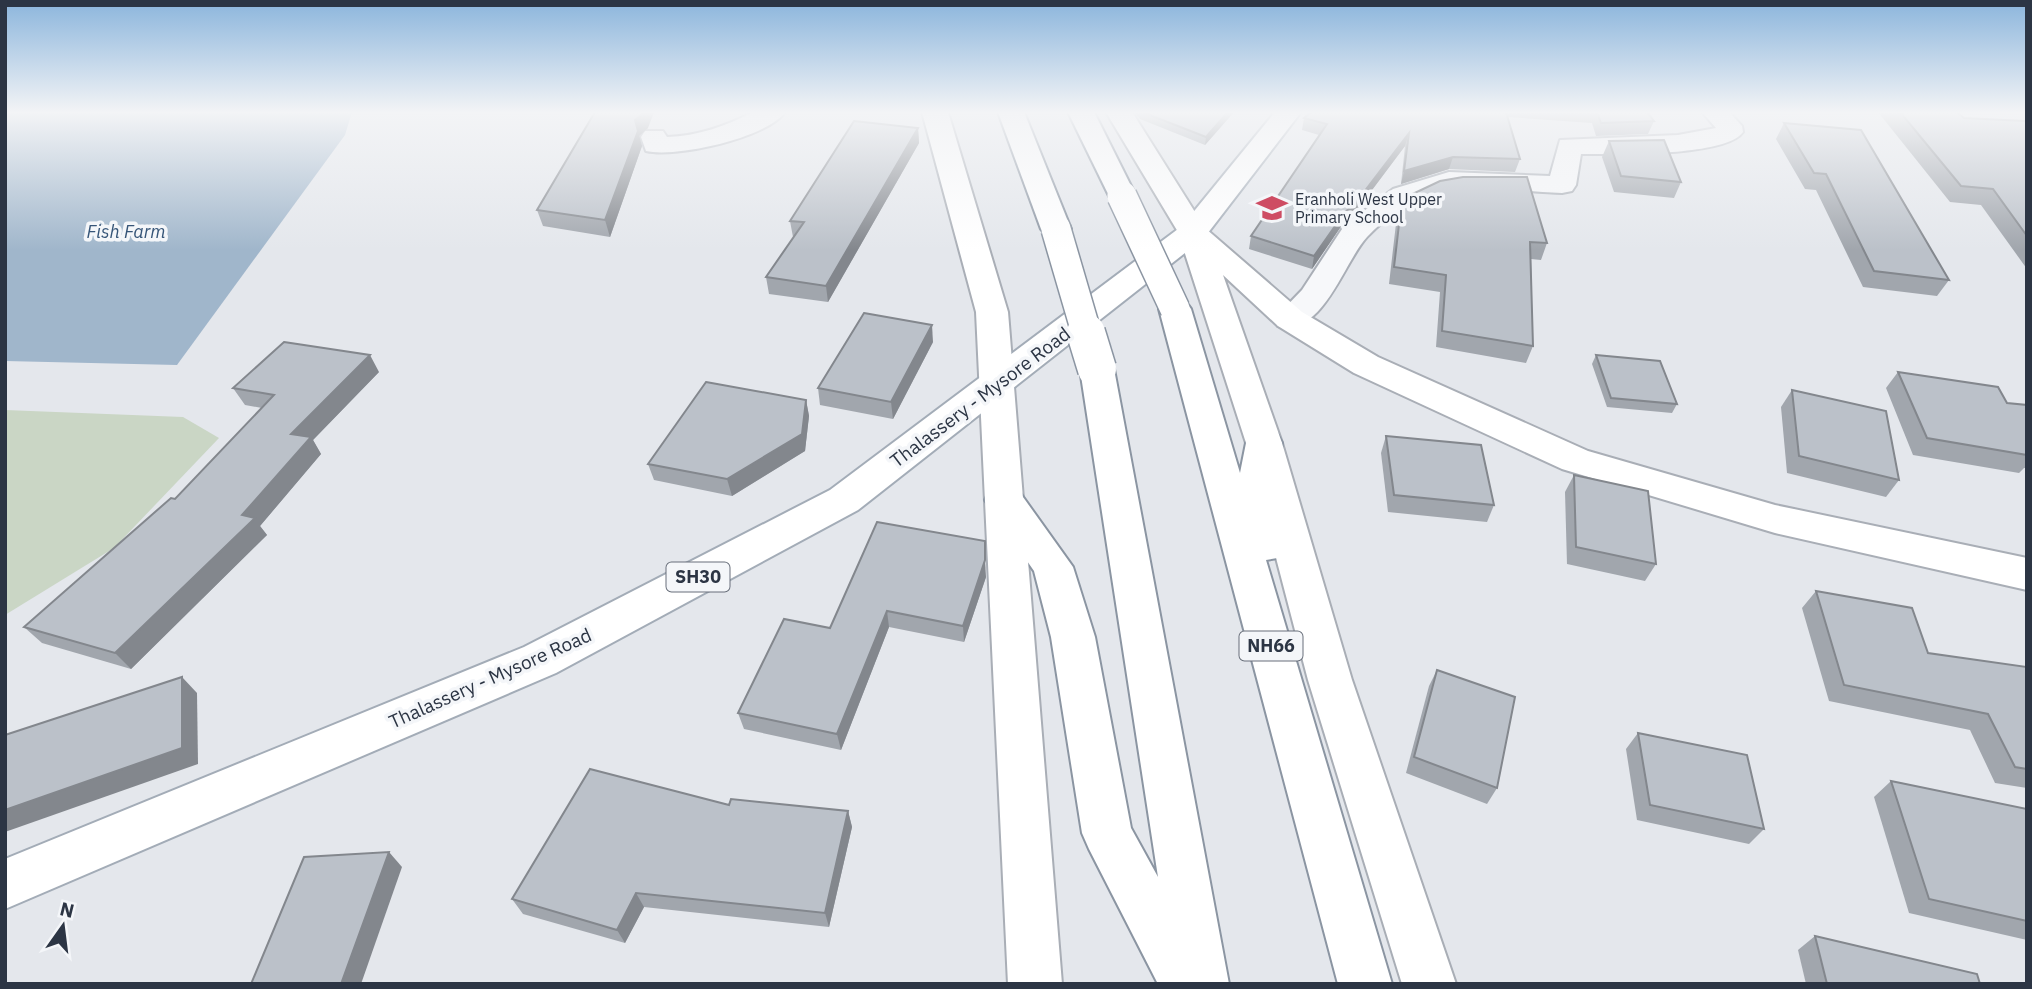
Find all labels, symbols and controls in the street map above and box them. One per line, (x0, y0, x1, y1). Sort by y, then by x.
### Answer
place label: Eranholi West Upper Primary School (1295, 189, 1442, 227)
school or university icon: Eranholi West Upper Primary School (1255, 191, 1289, 225)
water label: Fish Farm (87, 220, 165, 243)
street label: Thalassery - Mysore Road (885, 321, 1075, 473)
road number: SH30 (666, 562, 730, 592)
street label: Thalassery - Mysore Road (385, 622, 595, 734)
road number: NH66 (1240, 632, 1302, 660)
north arrow (28, 891, 98, 961)
text: N (58, 896, 77, 923)

